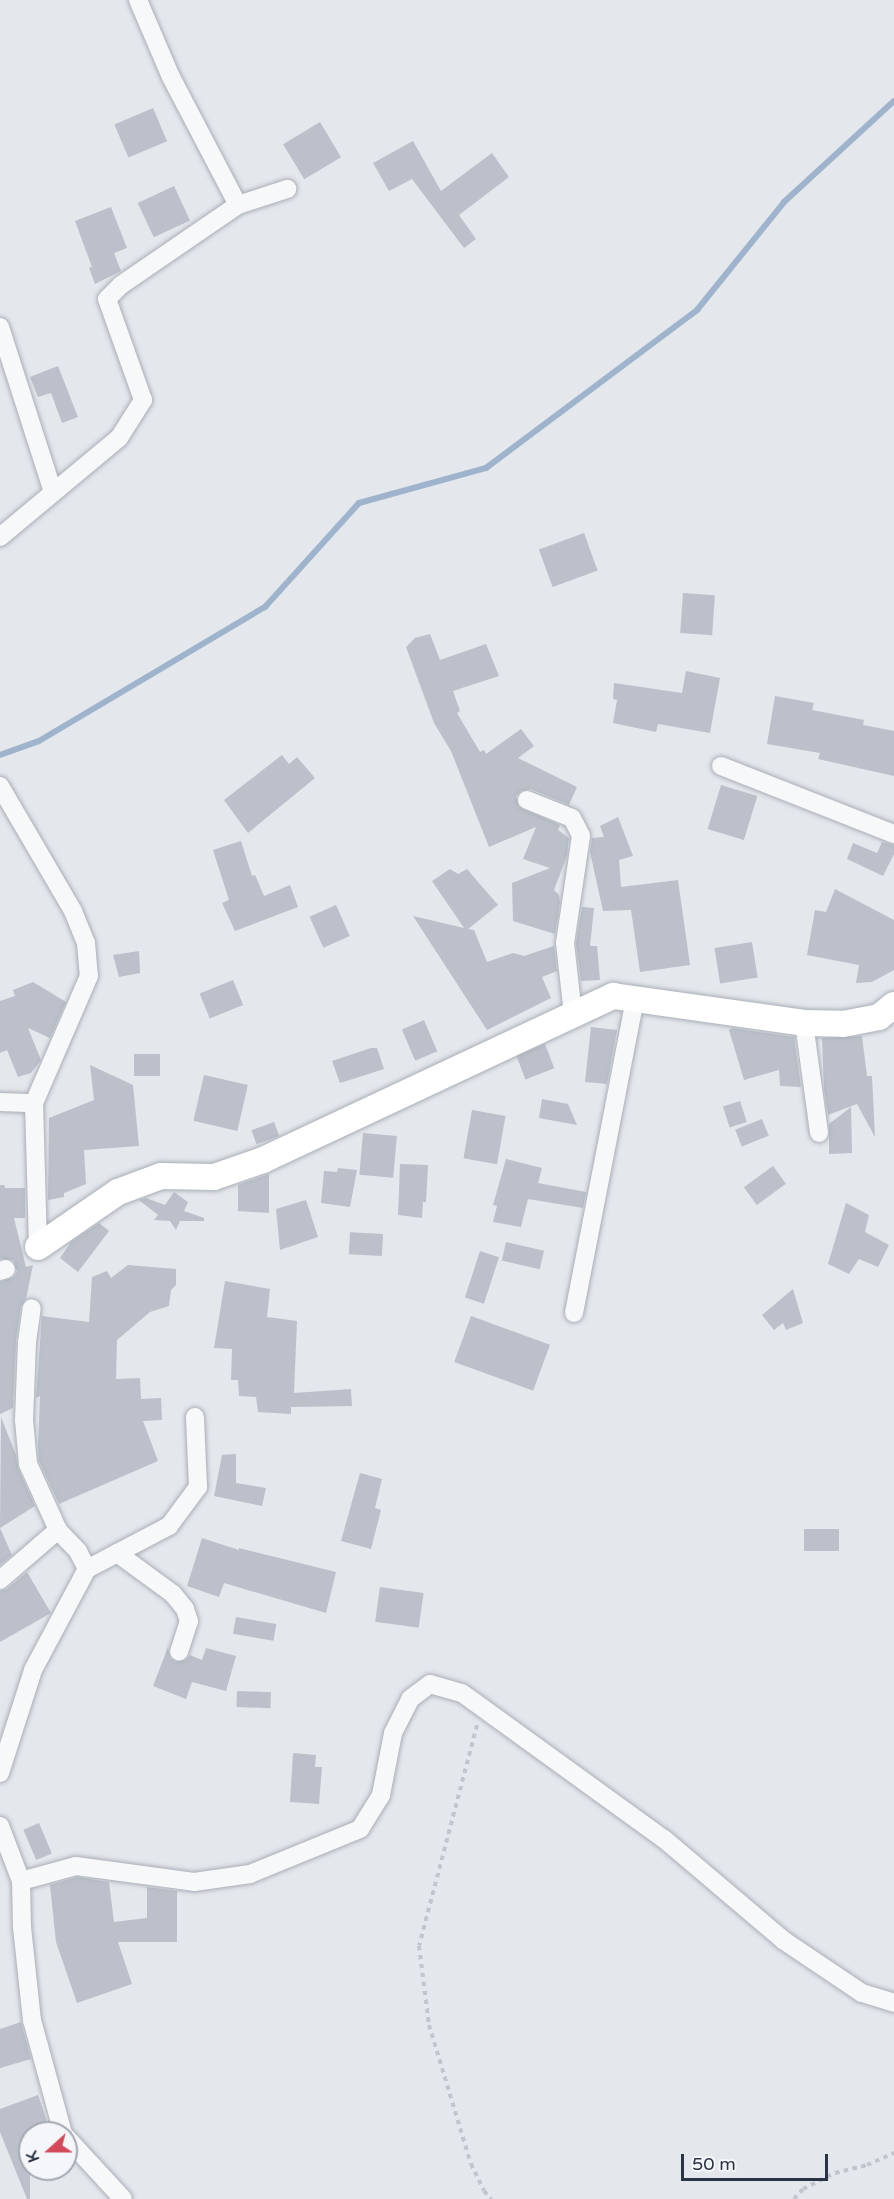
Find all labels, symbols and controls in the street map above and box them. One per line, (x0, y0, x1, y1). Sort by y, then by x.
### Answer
north arrow (18, 2121, 78, 2181)
scale bar (684, 2142, 831, 2180)
text: K (22, 2148, 44, 2165)
text: 50 m (692, 2153, 736, 2175)

